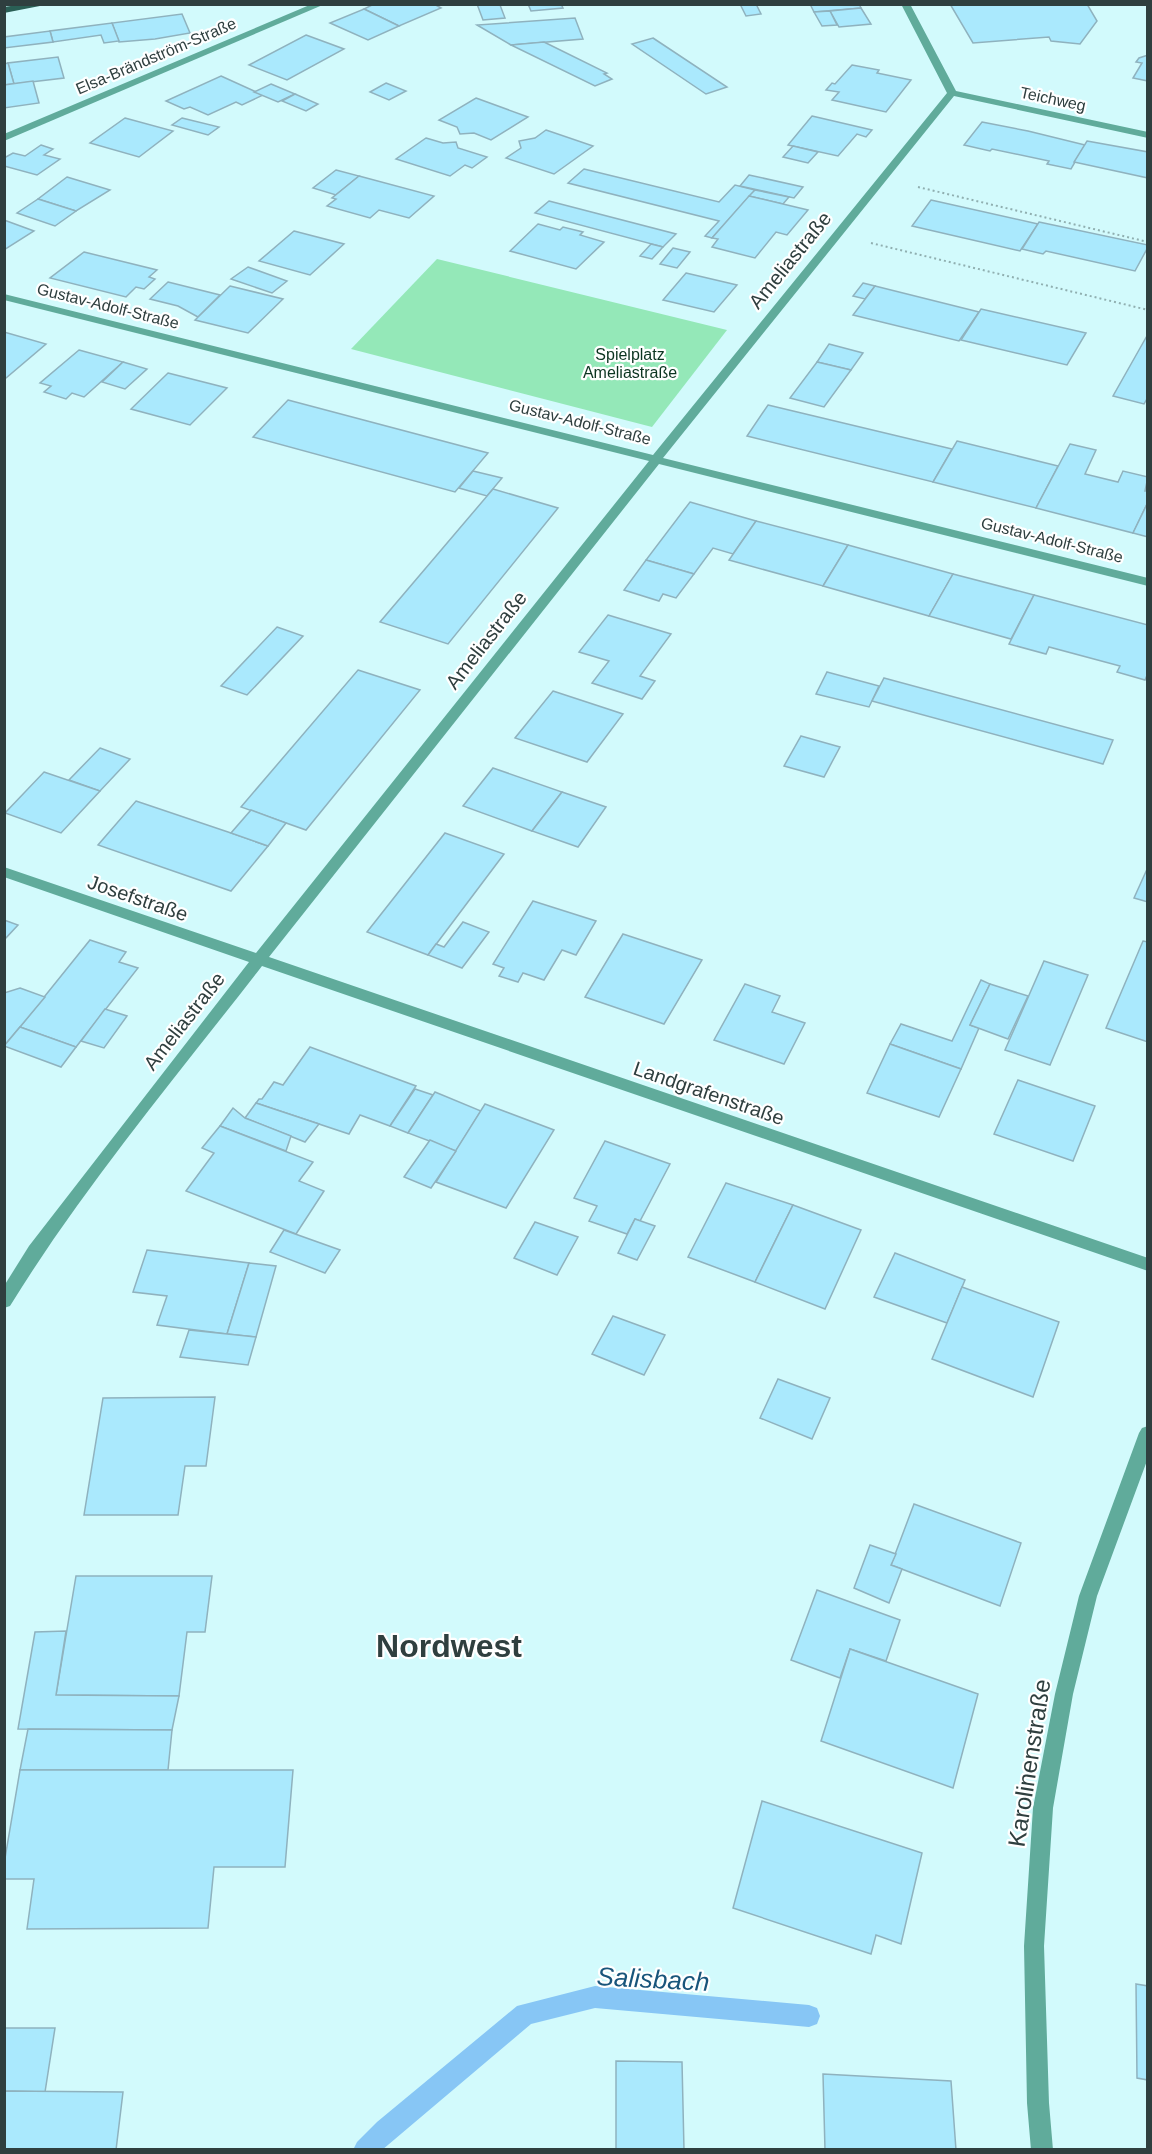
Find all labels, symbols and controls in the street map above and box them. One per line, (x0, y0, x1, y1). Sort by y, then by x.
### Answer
street label: Elsa-Brändström-Straße (73, 14, 239, 98)
street label: Teichweg (1019, 84, 1087, 114)
street label: Ameliastraße (744, 207, 836, 313)
street label: Gustav-Adolf-Straße (35, 280, 181, 332)
park label: Spielplatz Ameliastraße (583, 346, 677, 381)
street label: Gustav-Adolf-Straße (507, 396, 653, 448)
street label: Gustav-Adolf-Straße (979, 514, 1125, 566)
street label: Ameliastraße (441, 587, 531, 693)
street label: Josefstraße (85, 871, 191, 925)
street label: Ameliastraße (139, 968, 229, 1074)
street label: Landgrafenstraße (631, 1057, 787, 1129)
district label: Nordwest (376, 1628, 522, 1664)
street label: Karolinenstraße (1002, 1677, 1056, 1849)
water label: Salisbach (596, 1961, 710, 1997)

